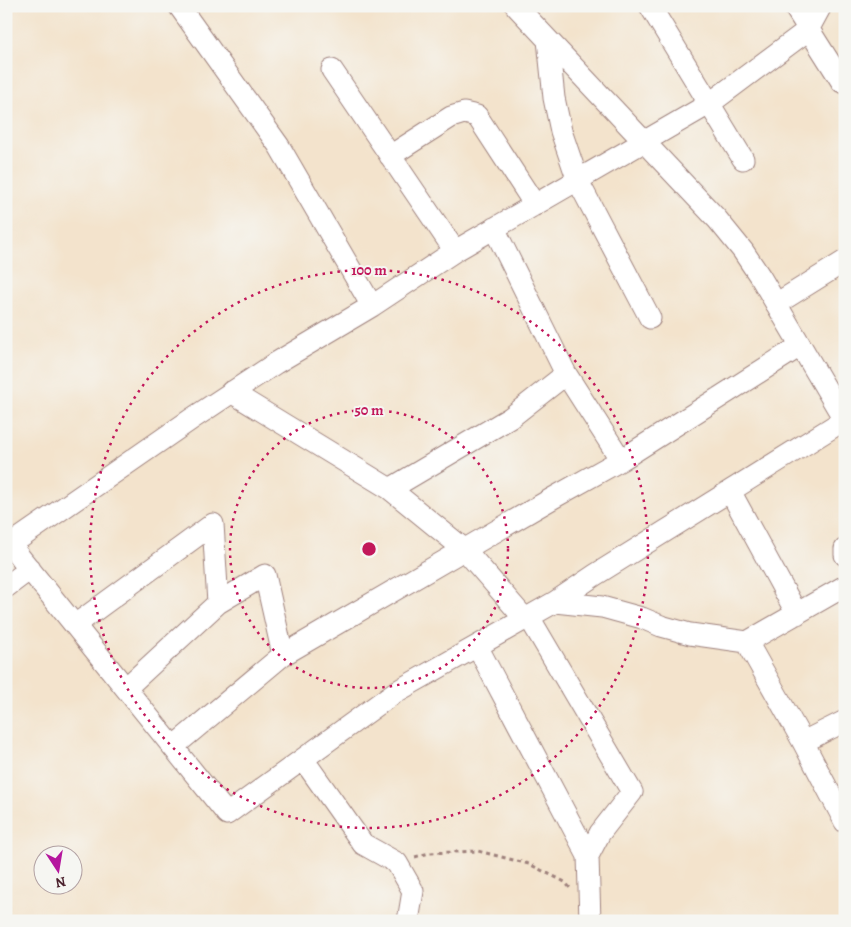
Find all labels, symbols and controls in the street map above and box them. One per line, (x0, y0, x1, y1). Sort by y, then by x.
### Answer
text: 100 m (351, 260, 387, 280)
text: 50 m (354, 400, 384, 420)
centre of rings (360, 540, 378, 558)
north arrow (32, 844, 82, 894)
text: N (54, 872, 68, 893)

